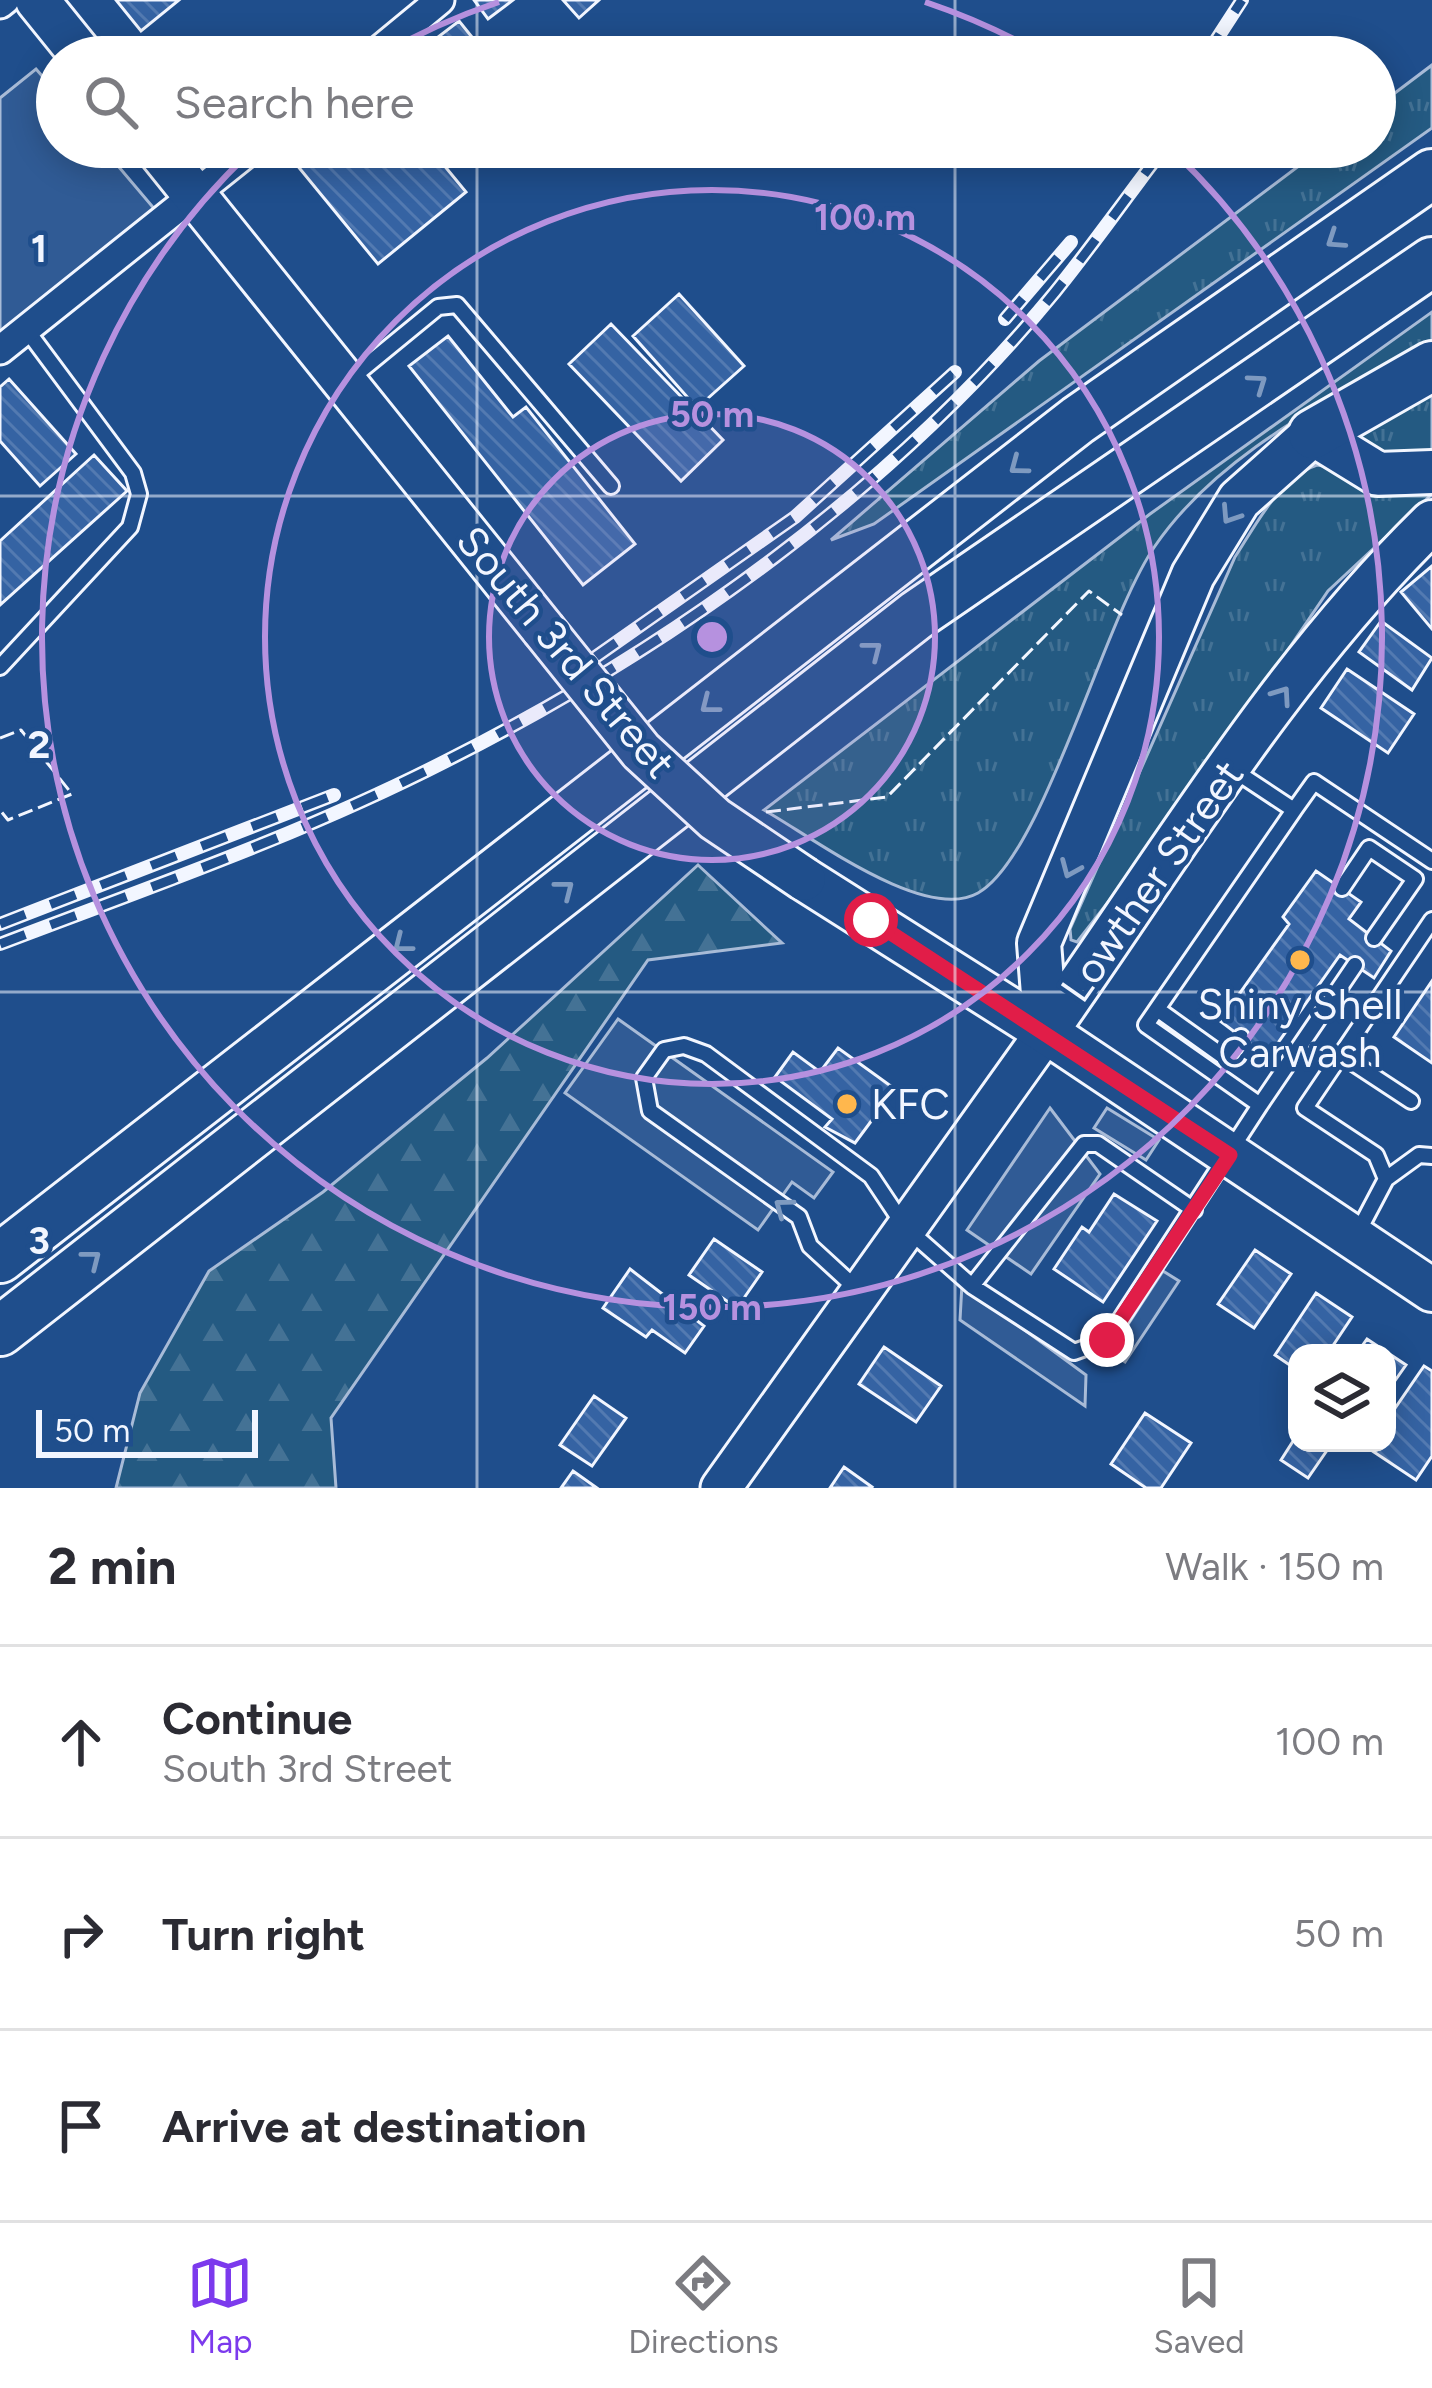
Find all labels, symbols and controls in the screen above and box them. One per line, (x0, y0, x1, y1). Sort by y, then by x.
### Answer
search box (36, 36, 1396, 168)
icon: search (78, 69, 144, 135)
text: Search here (174, 75, 414, 129)
text: 100 m (814, 196, 916, 239)
text: 1 (31, 225, 47, 272)
one-way arrow (1327, 226, 1349, 248)
one-way arrow (1245, 375, 1267, 397)
text: 50 m (670, 393, 754, 436)
one-way arrow (1009, 452, 1031, 473)
one-way arrow (1222, 502, 1245, 524)
street label: South 3rd Street (446, 516, 686, 788)
centre of rings (691, 616, 733, 658)
one-way arrow (859, 642, 881, 664)
one-way arrow (1268, 687, 1290, 709)
one-way arrow (701, 691, 723, 712)
text: 2 (28, 721, 50, 768)
street label: Lowther Street (1050, 750, 1254, 1012)
one-way arrow (1060, 858, 1084, 879)
one-way arrow (551, 882, 573, 903)
route start (844, 893, 898, 947)
one-way arrow (393, 930, 415, 952)
marker: Shiny Shell Carwash (1287, 947, 1313, 973)
place label: Shiny Shell Carwash (1197, 979, 1403, 1078)
place label: KFC (871, 1079, 950, 1130)
marker: KFC (834, 1091, 860, 1117)
one-way arrow (775, 1199, 796, 1221)
text: 3 (28, 1217, 50, 1264)
one-way arrow (79, 1252, 101, 1273)
text: 150 m (662, 1286, 762, 1329)
route end (1080, 1313, 1134, 1367)
map controls (1288, 1344, 1396, 1452)
button: layers (1288, 1344, 1396, 1452)
scale bar (36, 1404, 258, 1457)
text: 50 m (54, 1411, 130, 1450)
text: 2 min (48, 1536, 176, 1597)
text: Walk · 150 m (1165, 1543, 1384, 1590)
text: Continue (162, 1691, 352, 1745)
icon: ahead (48, 1709, 114, 1775)
text: 100 m (1275, 1718, 1384, 1765)
text: South 3rd Street (162, 1745, 453, 1792)
icon: right (48, 1901, 114, 1967)
text: Turn right (162, 1907, 365, 1961)
text: 50 m (1294, 1910, 1384, 1957)
icon: arrive (48, 2093, 114, 2159)
text: Arrive at destination (162, 2099, 586, 2153)
tab: Map (187, 2250, 253, 2361)
tab: Directions (628, 2250, 779, 2361)
tab: Saved (1154, 2250, 1245, 2361)

